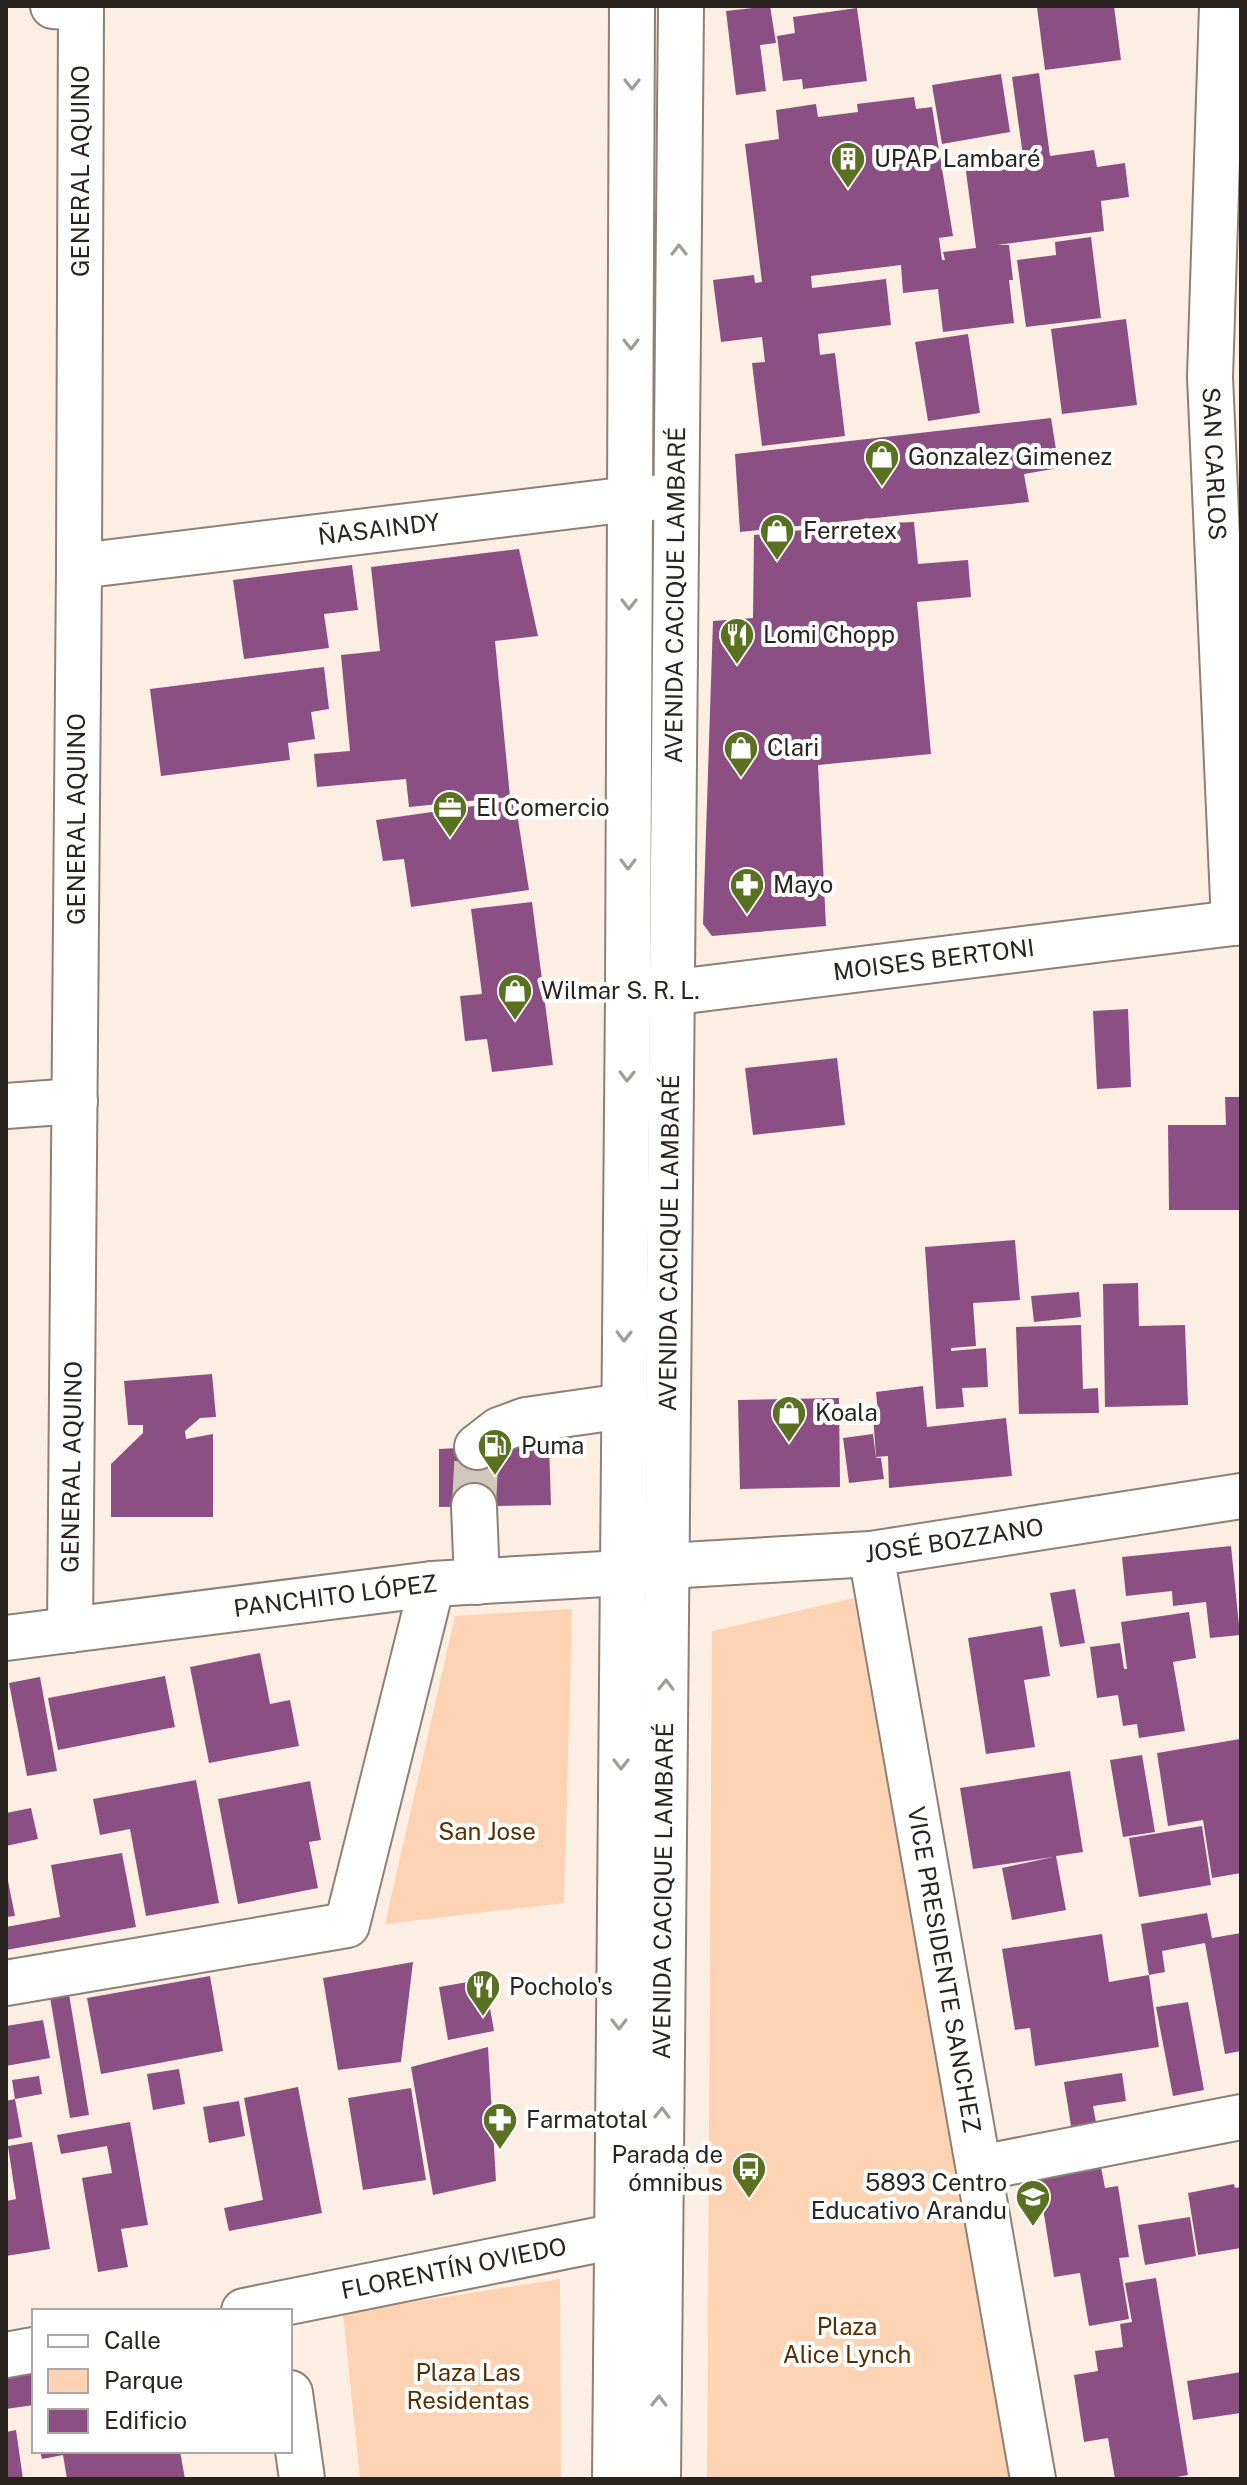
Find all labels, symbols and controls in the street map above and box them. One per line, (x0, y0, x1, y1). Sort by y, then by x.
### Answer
street label: GENERAL AQUINO (66, 65, 94, 277)
one-way arrow (623, 78, 641, 91)
building icon: UPAP Lambaré (829, 140, 867, 190)
place label: UPAP Lambaré (874, 144, 1041, 172)
one-way arrow (670, 243, 688, 256)
one-way arrow (622, 338, 640, 351)
street label: SAN CARLOS (1197, 387, 1232, 541)
street label: AVENIDA CACIQUE LAMBARÉ (659, 427, 690, 764)
shop icon: Gonzalez Gimenez (863, 438, 901, 488)
place label: Gonzalez Gimenez (908, 442, 1112, 470)
street label: ÑASAINDY (316, 507, 442, 550)
shop icon: Ferretex (758, 512, 796, 562)
place label: Ferretex (803, 516, 897, 544)
one-way arrow (620, 598, 638, 611)
restaurant icon: Lomi Chopp (718, 616, 756, 666)
place label: Lomi Chopp (763, 620, 895, 648)
street label: GENERAL AQUINO (62, 713, 90, 925)
shop icon: Clari (722, 729, 760, 779)
place label: Clari (767, 733, 819, 761)
office icon: El Comercio (431, 789, 469, 839)
place label: El Comercio (476, 793, 610, 821)
one-way arrow (619, 858, 637, 871)
pharmacy icon: Mayo (728, 866, 766, 916)
place label: Mayo (773, 870, 833, 898)
street label: MOISES BERTONI (831, 933, 1036, 985)
shop icon: Wilmar S. R. L. (496, 972, 534, 1022)
place label: Wilmar S. R. L. (541, 976, 700, 1004)
one-way arrow (618, 1070, 636, 1083)
street label: AVENIDA CACIQUE LAMBARÉ (653, 1074, 684, 1412)
one-way arrow (616, 1330, 633, 1343)
street label: GENERAL AQUINO (55, 1361, 87, 1573)
shop icon: Koala (770, 1394, 808, 1444)
place label: Koala (815, 1398, 878, 1426)
fuel station icon: Puma (476, 1427, 514, 1477)
place label: Puma (521, 1431, 584, 1459)
street label: JOSÉ BOZZANO (864, 1512, 1046, 1567)
street label: PANCHITO LÓPEZ (232, 1568, 439, 1622)
one-way arrow (657, 1678, 675, 1691)
street label: AVENIDA CACIQUE LAMBARÉ (647, 1722, 678, 2060)
one-way arrow (612, 1758, 630, 1771)
street label: VICE PRESIDENTE SANCHEZ (903, 1804, 987, 2135)
park label: San Jose (438, 1817, 536, 1845)
restaurant icon: Pocholo's (464, 1968, 502, 2018)
place label: Pocholo's (509, 1972, 613, 2000)
one-way arrow (610, 2018, 628, 2031)
pharmacy icon: Farmatotal (481, 2101, 519, 2151)
place label: Farmatotal (526, 2105, 648, 2133)
one-way arrow (653, 2106, 671, 2119)
place label: Parada de ómnibus (611, 2140, 723, 2196)
bus stop icon: Parada de ómnibus (730, 2150, 768, 2200)
place label: 5893 Centro Educativo Arandu (811, 2168, 1007, 2224)
school or university icon: 5893 Centro Educativo Arandu (1014, 2178, 1052, 2228)
street label: FLORENTÍN OVIEDO (338, 2232, 569, 2304)
legend (32, 2309, 292, 2453)
park label: Plaza Alice Lynch (783, 2312, 911, 2368)
text: Calle (104, 2326, 161, 2354)
park label: Plaza Las Residentas (406, 2358, 530, 2414)
text: Parque (104, 2366, 183, 2394)
one-way arrow (650, 2394, 668, 2407)
text: Edificio (104, 2406, 187, 2434)

